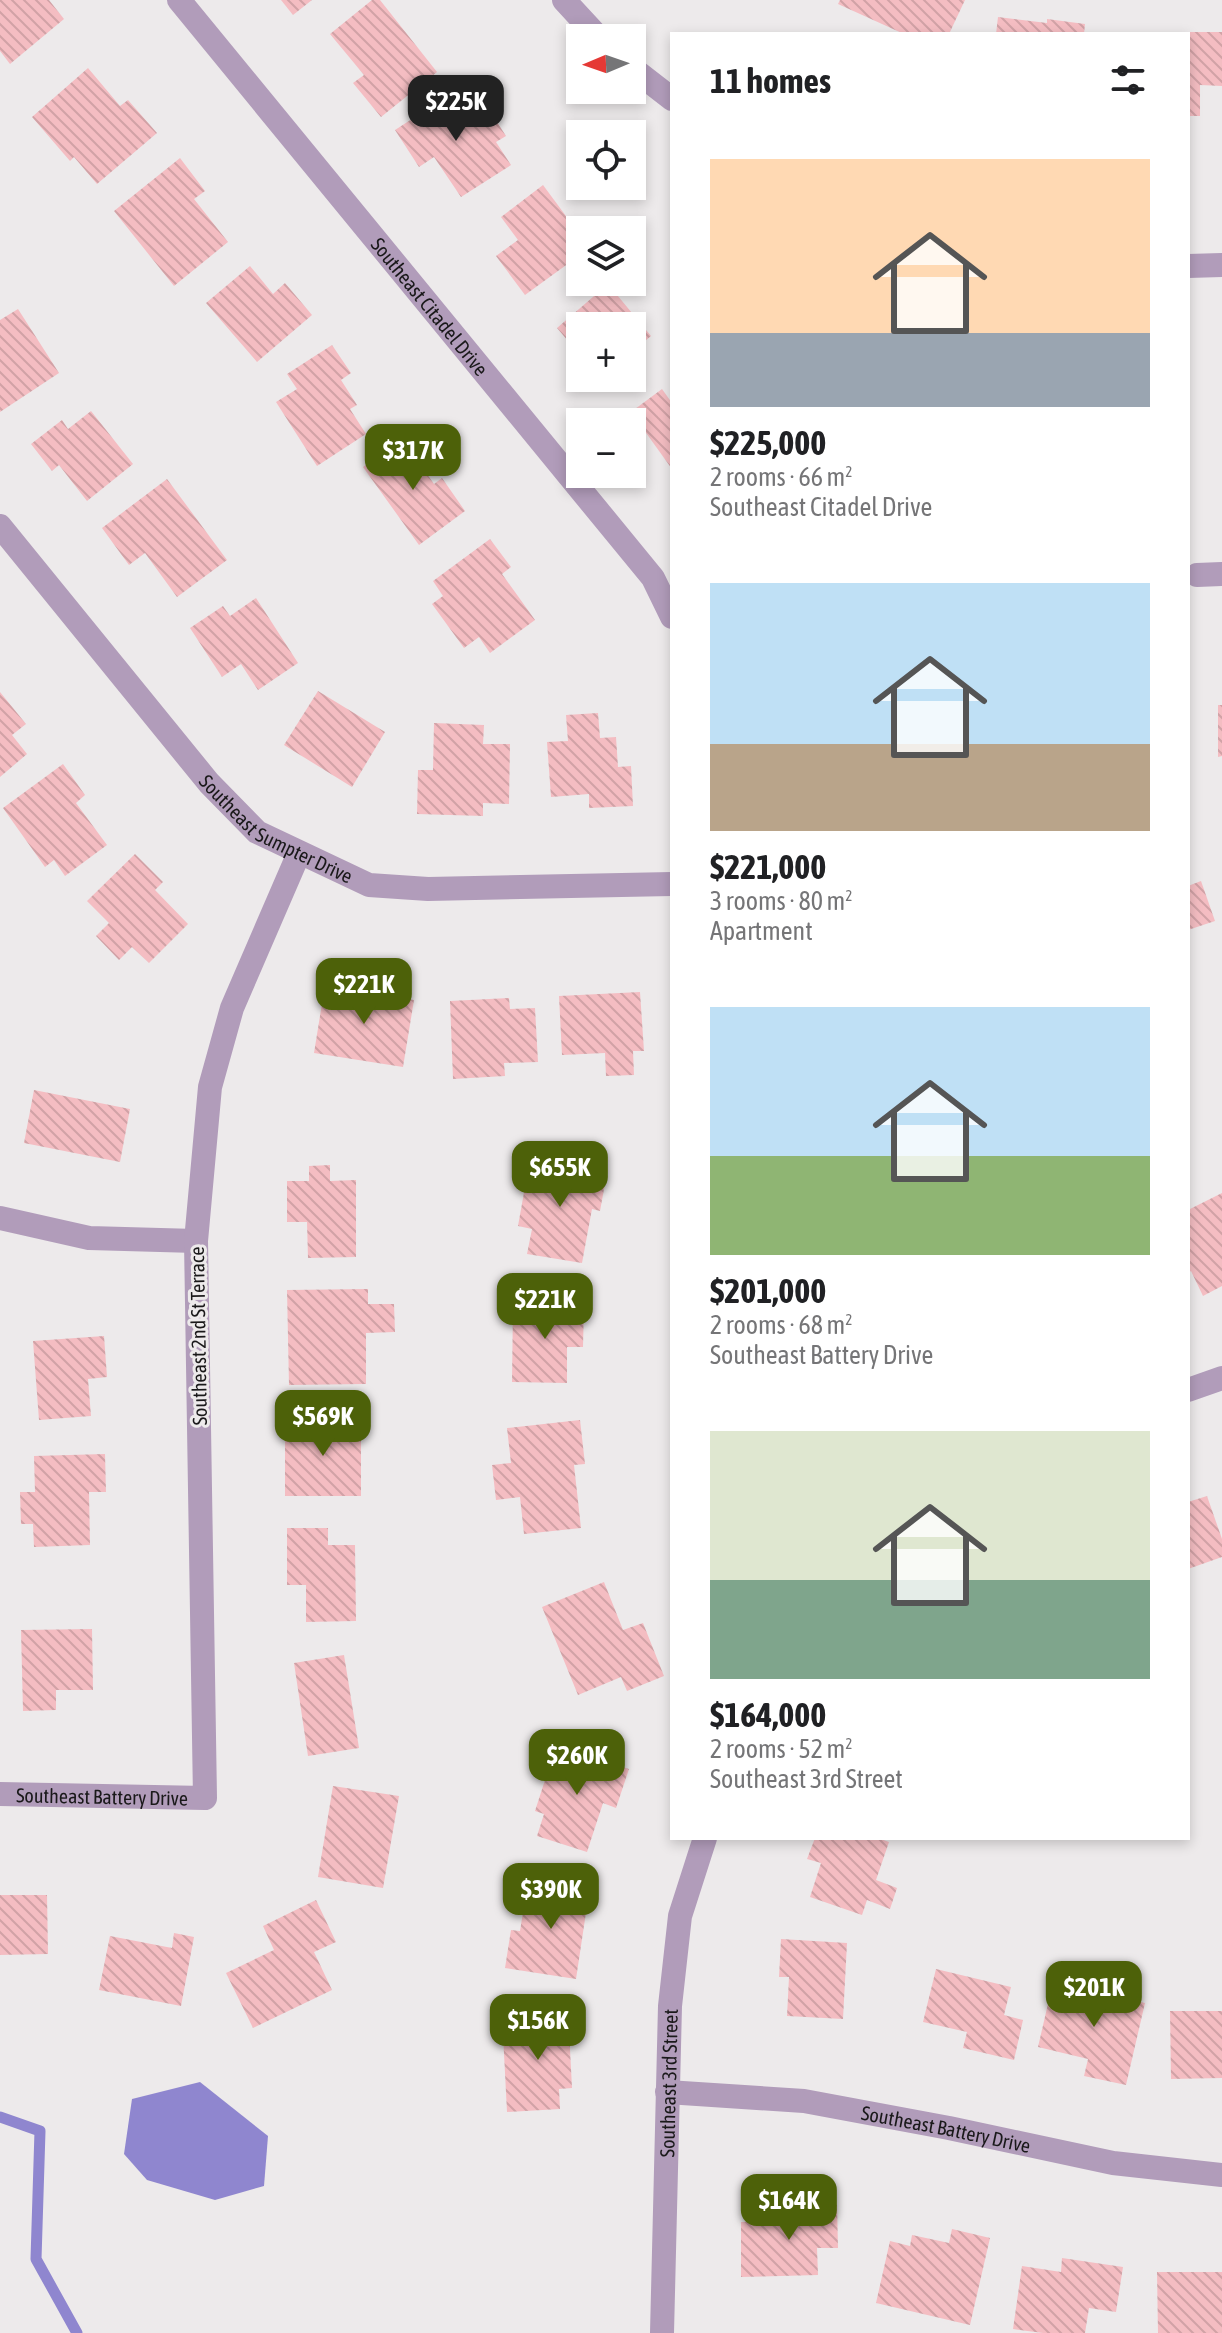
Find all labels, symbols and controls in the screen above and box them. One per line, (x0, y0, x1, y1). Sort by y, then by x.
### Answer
north arrow (566, 24, 646, 104)
map controls (566, 24, 646, 488)
icon: filters (1106, 58, 1150, 102)
text: 11 homes (710, 61, 831, 100)
pin: $225K (400, 75, 512, 143)
text: $225K (426, 86, 486, 116)
button: locate (566, 120, 646, 200)
icon: home (858, 211, 1002, 355)
button: layers (566, 216, 646, 296)
street label: Southeast Citadel Drive (367, 233, 493, 380)
button: + (566, 312, 646, 392)
button: − (566, 408, 646, 488)
text: $225,000 (710, 423, 826, 462)
pin: $317K (357, 424, 469, 492)
text: $317K (383, 435, 443, 465)
text: 2 rooms · 66 m² (710, 462, 852, 492)
text: Southeast Citadel Drive (710, 492, 932, 522)
icon: home (858, 635, 1002, 779)
street label: Southeast Sumpter Drive (195, 770, 357, 887)
text: $221,000 (710, 847, 826, 886)
text: 3 rooms · 80 m² (710, 886, 852, 916)
text: Apartment (710, 916, 813, 946)
pin: $221K (308, 958, 420, 1026)
text: $221K (334, 969, 394, 999)
icon: home (858, 1059, 1002, 1203)
pin: $655K (504, 1141, 616, 1209)
text: $655K (530, 1152, 590, 1182)
street label: Southeast 2nd St Terrace (185, 1246, 211, 1426)
text: $201,000 (710, 1271, 826, 1310)
pin: $221K (489, 1273, 601, 1341)
text: $221K (515, 1284, 575, 1314)
text: 2 rooms · 68 m² (710, 1310, 852, 1340)
text: Southeast Battery Drive (710, 1340, 933, 1370)
pin: $569K (267, 1390, 379, 1458)
text: $569K (293, 1401, 353, 1431)
icon: home (858, 1483, 1002, 1627)
text: $164,000 (710, 1695, 826, 1734)
pin: $260K (521, 1729, 633, 1797)
text: 2 rooms · 52 m² (710, 1734, 852, 1764)
text: $260K (547, 1740, 607, 1770)
text: Southeast 3rd Street (710, 1764, 903, 1794)
street label: Southeast Battery Drive (16, 1783, 188, 1809)
pin: $390K (495, 1863, 607, 1931)
text: $390K (521, 1874, 581, 1904)
pin: $201K (1038, 1961, 1150, 2029)
text: $201K (1064, 1972, 1124, 2002)
pin: $156K (482, 1994, 594, 2062)
text: $156K (508, 2005, 568, 2035)
street label: Southeast 3rd Street (655, 2008, 681, 2158)
street label: Southeast Battery Drive (860, 2100, 1033, 2157)
pin: $164K (733, 2174, 845, 2242)
text: $164K (759, 2185, 819, 2215)

